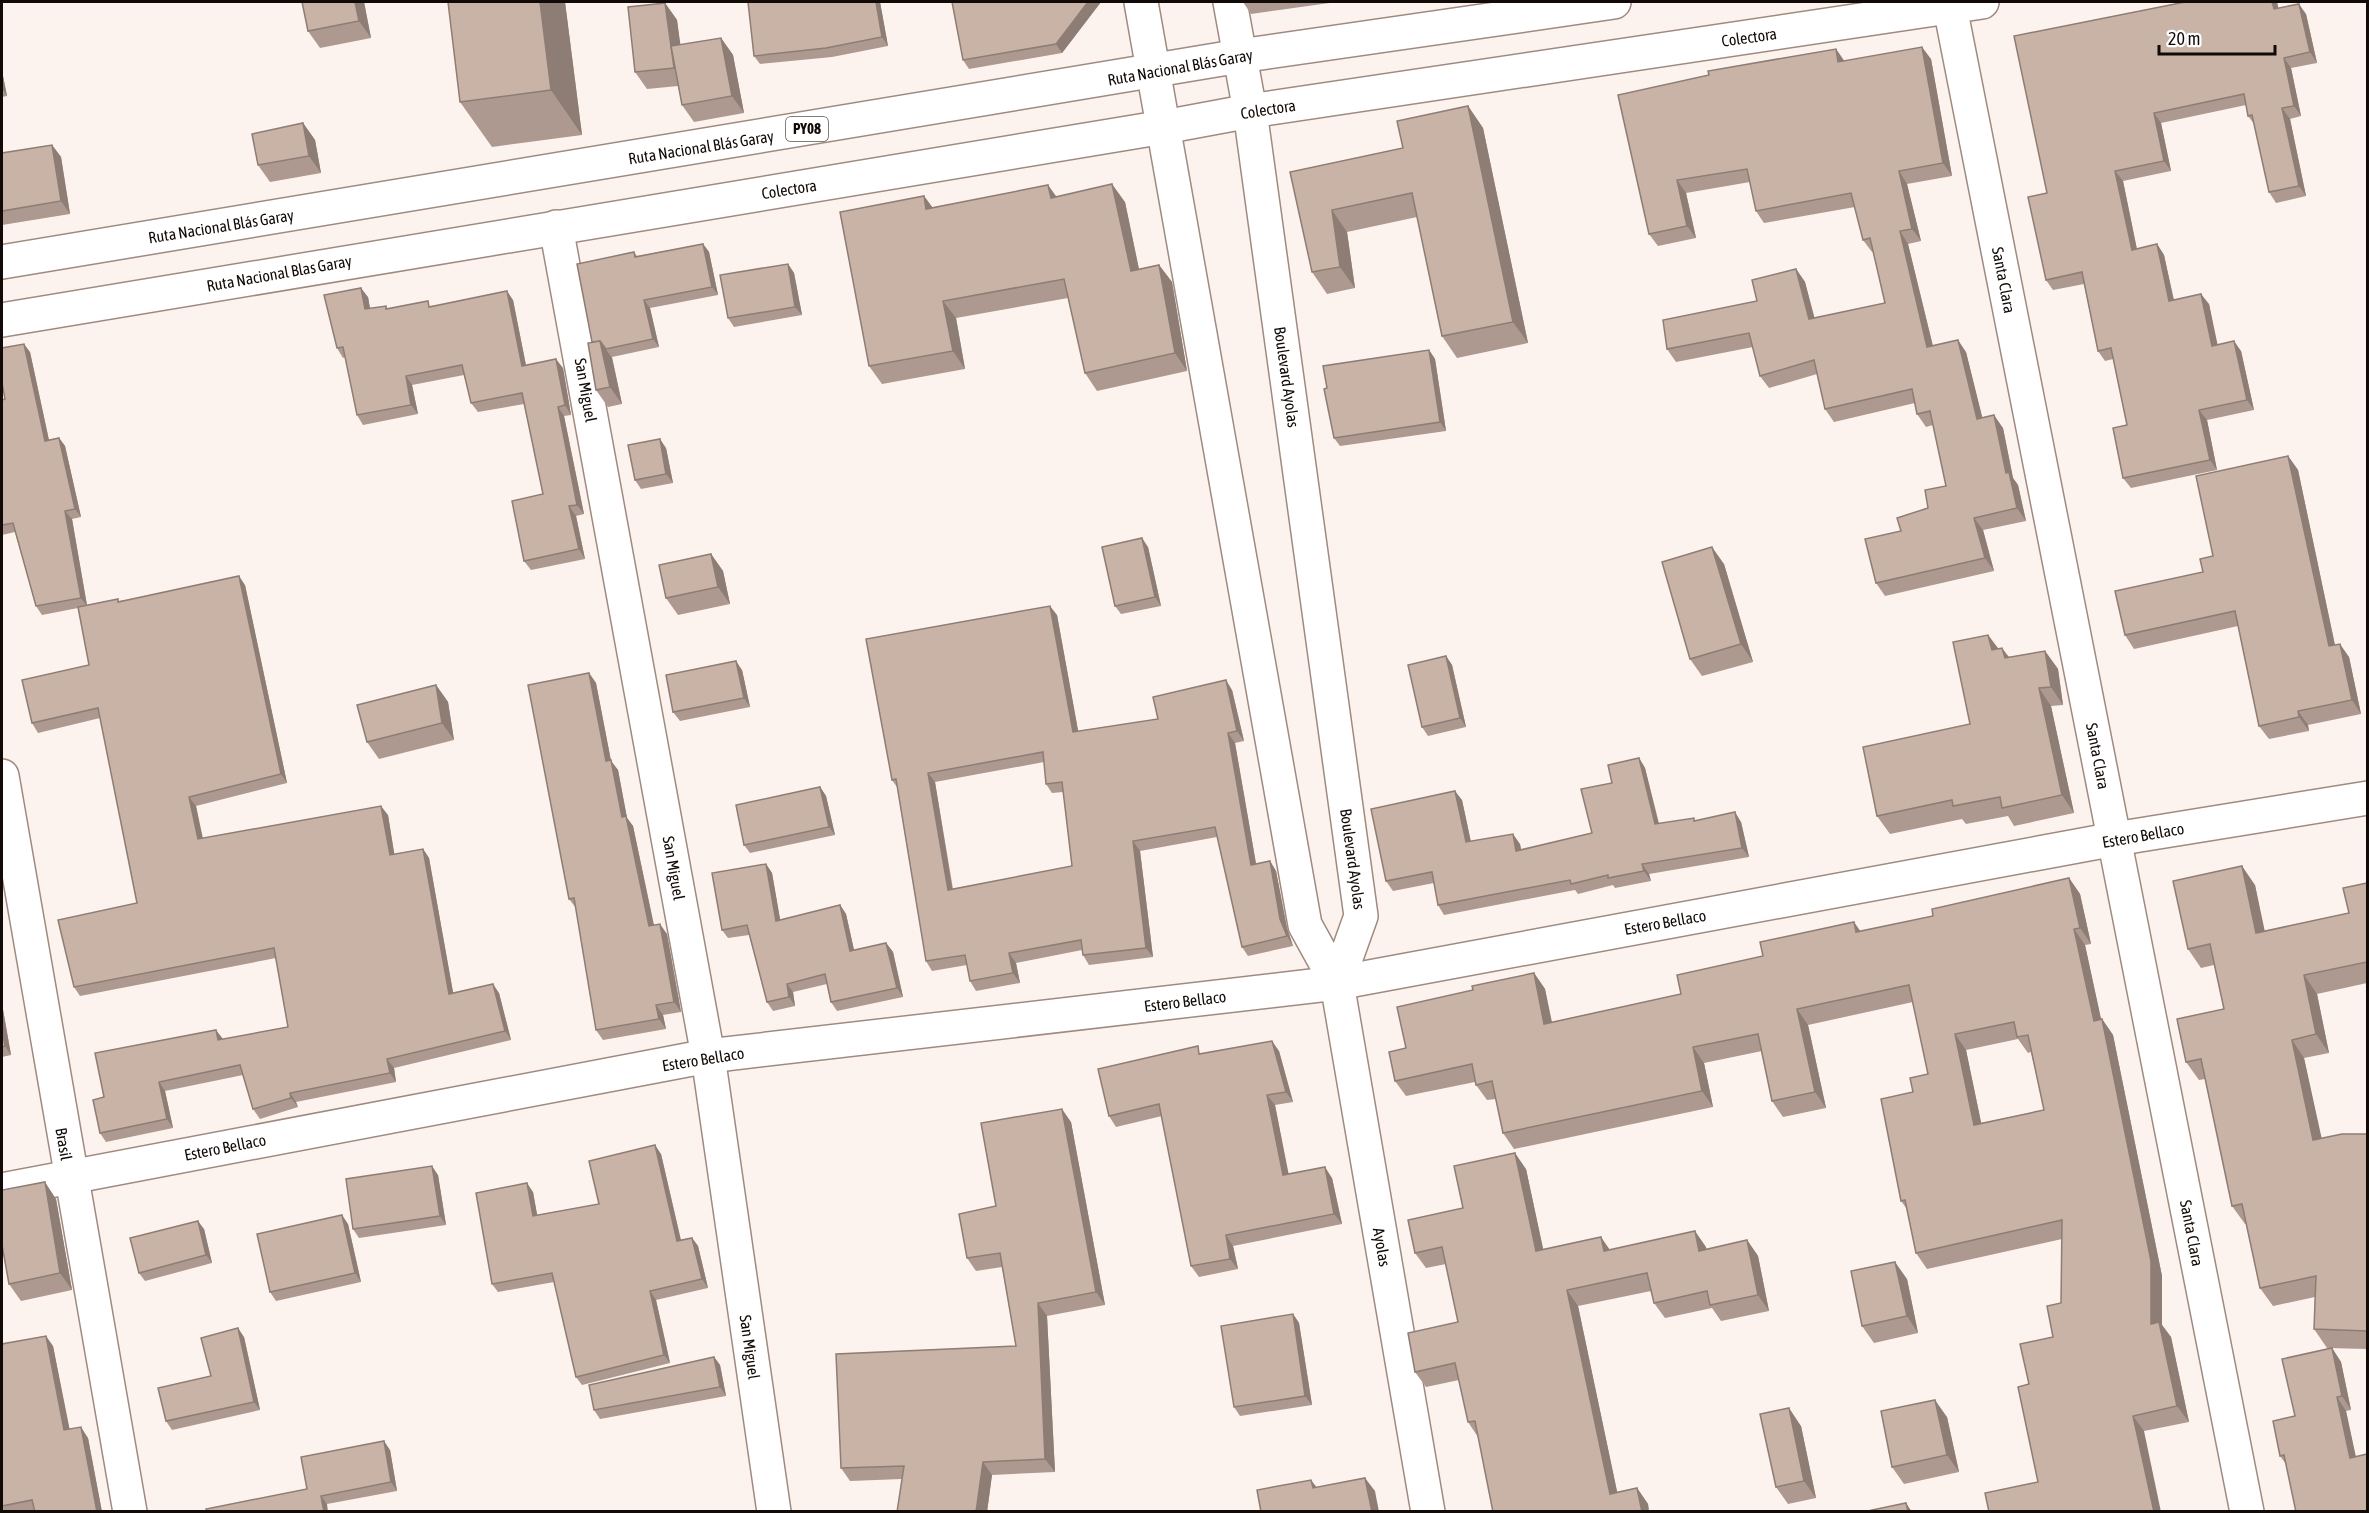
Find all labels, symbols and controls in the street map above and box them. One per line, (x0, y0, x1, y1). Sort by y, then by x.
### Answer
scale bar (2159, 18, 2274, 56)
street label: Colectora (1720, 24, 1778, 50)
text: 20 m (2168, 28, 2200, 49)
street label: Ruta Nacional Blás Garay (1106, 45, 1255, 90)
street label: Colectora (1239, 96, 1297, 122)
road number: PY08 (786, 117, 828, 141)
street label: Ruta Nacional Blás Garay (627, 127, 776, 168)
street label: Colectora (760, 176, 818, 202)
street label: Ruta Nacional Blás Garay (147, 206, 296, 247)
street label: Santa Clara (1989, 245, 2019, 315)
street label: Ruta Nacional Blas Garay (205, 251, 354, 296)
street label: Boulevard Ayolas (1270, 325, 1303, 429)
street label: San Miguel (571, 357, 601, 424)
street label: Santa Clara (2083, 721, 2113, 791)
street label: Boulevard Ayolas (1336, 807, 1369, 911)
street label: Estero Bellaco (2101, 819, 2185, 851)
street label: San Miguel (659, 835, 689, 902)
street label: Estero Bellaco (1623, 906, 1707, 938)
street label: Estero Bellaco (1143, 987, 1227, 1015)
street label: Estero Bellaco (661, 1044, 745, 1074)
street label: Brasil (52, 1126, 76, 1163)
street label: Estero Bellaco (183, 1130, 267, 1164)
street label: Santa Clara (2177, 1198, 2207, 1268)
street label: Ayolas (1369, 1226, 1394, 1268)
street label: San Miguel (736, 1314, 764, 1381)

